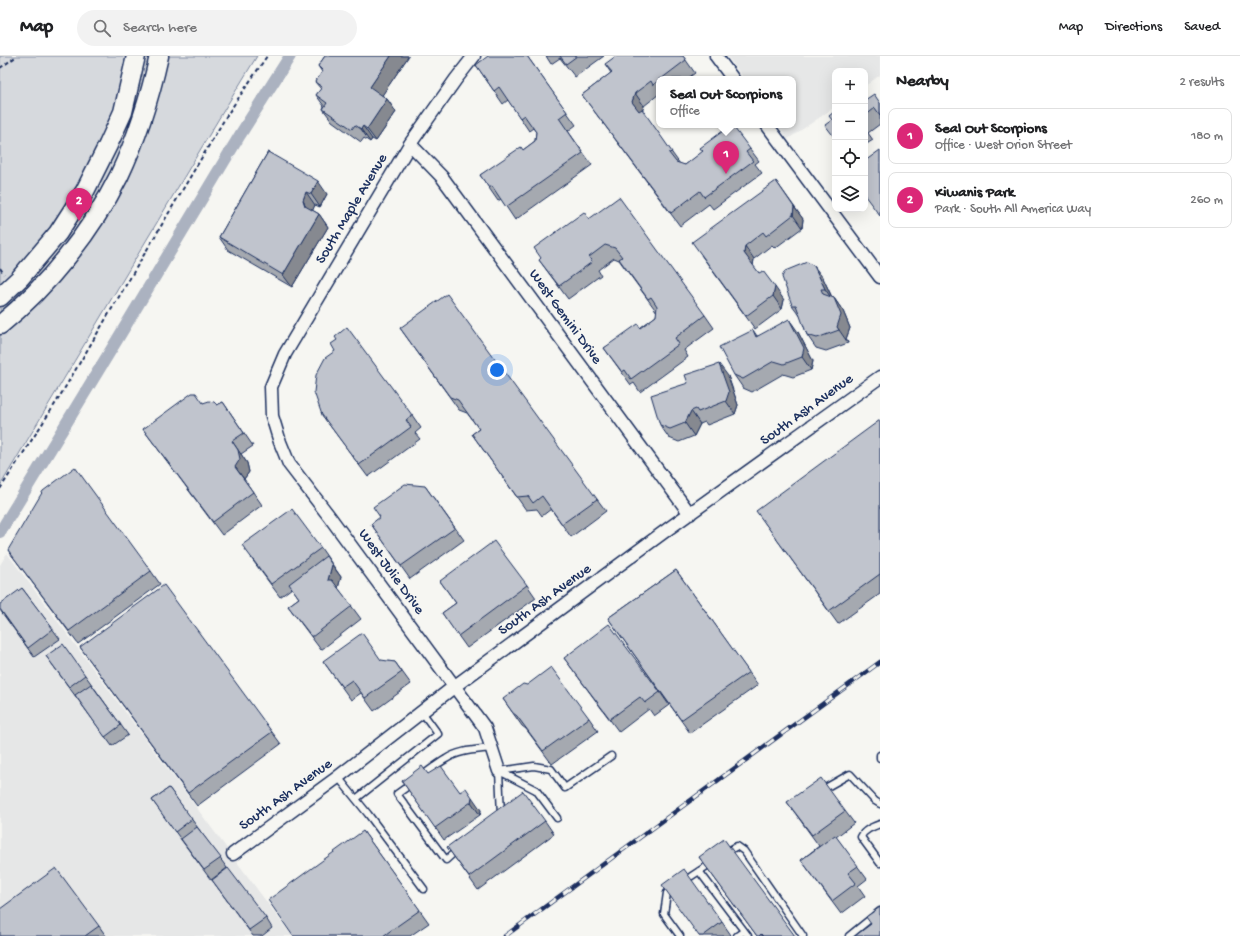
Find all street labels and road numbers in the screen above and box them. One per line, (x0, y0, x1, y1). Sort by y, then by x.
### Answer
street label: South Maple Avenue (312, 150, 392, 267)
street label: West Gemini Drive (524, 266, 606, 368)
street label: South Ash Avenue (757, 370, 857, 450)
street label: West Julie Drive (354, 526, 428, 618)
street label: South Ash Avenue (495, 560, 595, 640)
street label: South Ash Avenue (236, 755, 336, 835)

